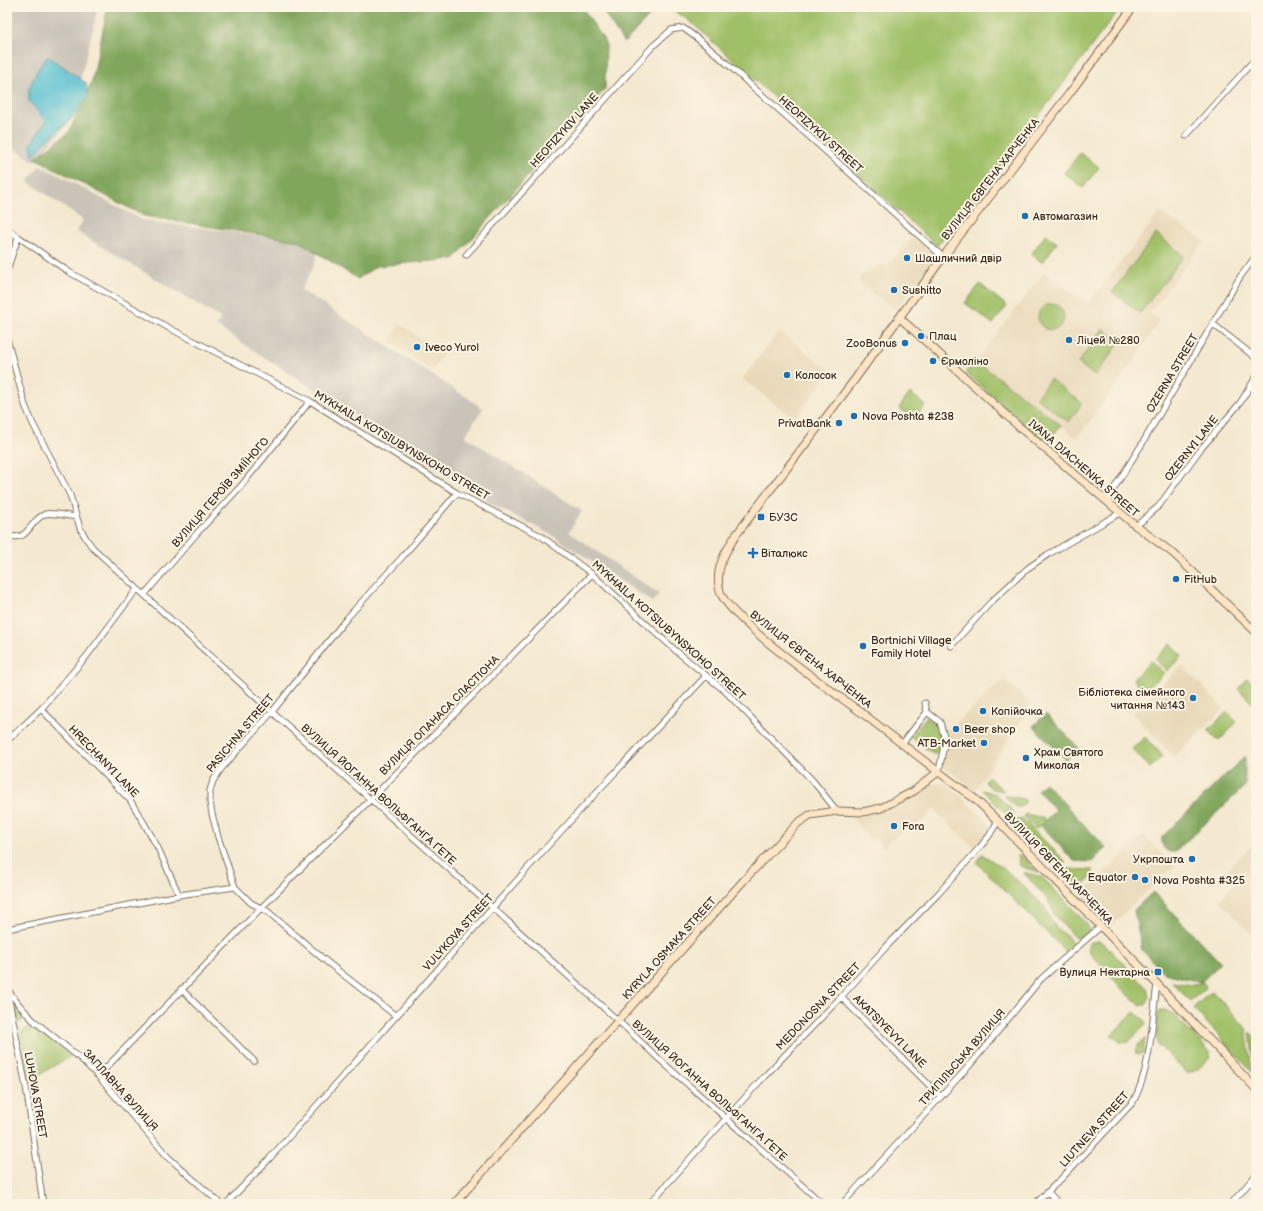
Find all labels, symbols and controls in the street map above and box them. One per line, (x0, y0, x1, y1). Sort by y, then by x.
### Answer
street label: HEOFIZYKIV LANE (528, 90, 601, 170)
street label: HEOFIZYKIV STREET (776, 93, 866, 176)
street label: ВУЛИЦЯ ЄВГЕНА ХАРЧЕНКА (939, 116, 1042, 243)
place label: Автомагазин (1032, 210, 1098, 223)
marker: Автомагазин (1020, 211, 1030, 221)
place label: Шашличний двір (915, 252, 1002, 265)
marker: Шашличний двір (902, 253, 912, 263)
place label: Sushitto (902, 284, 942, 297)
marker: Sushitto (889, 285, 899, 295)
place label: Плац (929, 330, 957, 343)
marker: Плац (916, 331, 926, 341)
street label: OZERNA STREET (1144, 331, 1201, 415)
place label: Ліцей №280 (1076, 334, 1140, 347)
marker: Ліцей №280 (1064, 335, 1074, 345)
place label: ZooBonus (845, 337, 898, 350)
marker: ZooBonus (900, 338, 910, 348)
place label: Iveco Yurol (425, 341, 479, 354)
marker: Iveco Yurol (412, 342, 422, 352)
place label: Єрмоліно (941, 355, 989, 368)
marker: Єрмоліно (928, 356, 938, 366)
place label: Колосок (795, 369, 837, 382)
marker: Колосок (782, 370, 792, 380)
street label: MYKHAILA KOTSIUBYNSKOHO STREET (312, 388, 492, 503)
place label: Nova Poshta #238 (862, 410, 954, 423)
marker: Nova Poshta #238 (849, 411, 859, 421)
street label: OZERNYI LANE (1162, 413, 1221, 484)
place label: PrivatBank (778, 417, 832, 430)
street label: IVANA DIACHENKA STREET (1026, 417, 1142, 520)
marker: PrivatBank (834, 418, 844, 428)
street label: ВУЛИЦЯ ГЕРОЇВ ЗМІЇНОГО (168, 434, 272, 550)
place label: БУЗС (769, 511, 798, 524)
marker: БУЗС (756, 512, 766, 522)
place label: Віталюкс (761, 547, 808, 560)
marker: Віталюкс (748, 548, 758, 558)
street label: MYKHAILA KOTSIUBYNSKOHO STREET (589, 558, 748, 703)
place label: FitHub (1184, 573, 1217, 586)
marker: FitHub (1171, 574, 1181, 584)
street label: ВУЛИЦЯ ЄВГЕНА ХАРЧЕНКА (747, 608, 874, 711)
place label: Bortnichi Village Family Hotel (871, 634, 952, 660)
marker: Bortnichi Village Family Hotel (858, 641, 868, 651)
street label: ВУЛИЦЯ ОПАНАСА СЛАСТІОНА (377, 653, 502, 778)
place label: Бібліотека сімейного читання №143 (1078, 686, 1185, 712)
street label: PASICHNA STREET (204, 691, 277, 775)
marker: Бібліотека сімейного читання №143 (1188, 693, 1198, 703)
place label: Копійочка (991, 705, 1043, 718)
marker: Копійочка (978, 706, 988, 716)
street label: ВУЛИЦЯ ЙОГАННА ВОЛЬФГАНГА ҐЕТЕ (298, 721, 459, 868)
street label: HRECHANYI LANE (66, 723, 141, 800)
place label: Beer shop (964, 723, 1016, 736)
marker: Beer shop (951, 724, 961, 734)
place label: ATB-Market (917, 737, 977, 750)
marker: ATB-Market (979, 738, 989, 748)
place label: Храм Святого Миколая (1034, 746, 1104, 772)
marker: Храм Святого Миколая (1021, 753, 1031, 763)
street label: ВУЛИЦЯ ЄВГЕНА ХАРЧЕНКА (1002, 810, 1116, 927)
place label: Fora (902, 820, 924, 833)
marker: Fora (889, 821, 899, 831)
place label: Укрпошта (1133, 853, 1184, 866)
marker: Укрпошта (1187, 854, 1197, 864)
place label: Equator (1088, 871, 1128, 884)
marker: Equator (1130, 872, 1140, 882)
place label: Nova Poshta #325 (1153, 874, 1245, 887)
marker: Nova Poshta #325 (1140, 875, 1150, 885)
street label: VULYKOVA STREET (420, 891, 497, 974)
street label: KYRYLA OSMAKA STREET (620, 894, 719, 1002)
street label: MEDONOSNA STREET (773, 960, 864, 1053)
place label: Вулиця Нектарна (1060, 966, 1150, 979)
marker: Вулиця Нектарна (1153, 967, 1163, 977)
street label: AKATSIYEVYI LANE (850, 992, 929, 1071)
street label: ТРИПІЛЬСЬКА ВУЛИЦЯ (917, 1006, 1008, 1108)
street label: ВУЛИЦЯ ЙОГАННА ВОЛЬФГАНГА ҐЕТЕ (629, 1017, 790, 1164)
street label: ЗАПЛАВНА ВУЛИЦЯ (81, 1047, 161, 1134)
street label: LUHOVA STREET (21, 1051, 50, 1140)
street label: LIUTNEVA STREET (1057, 1089, 1132, 1170)

